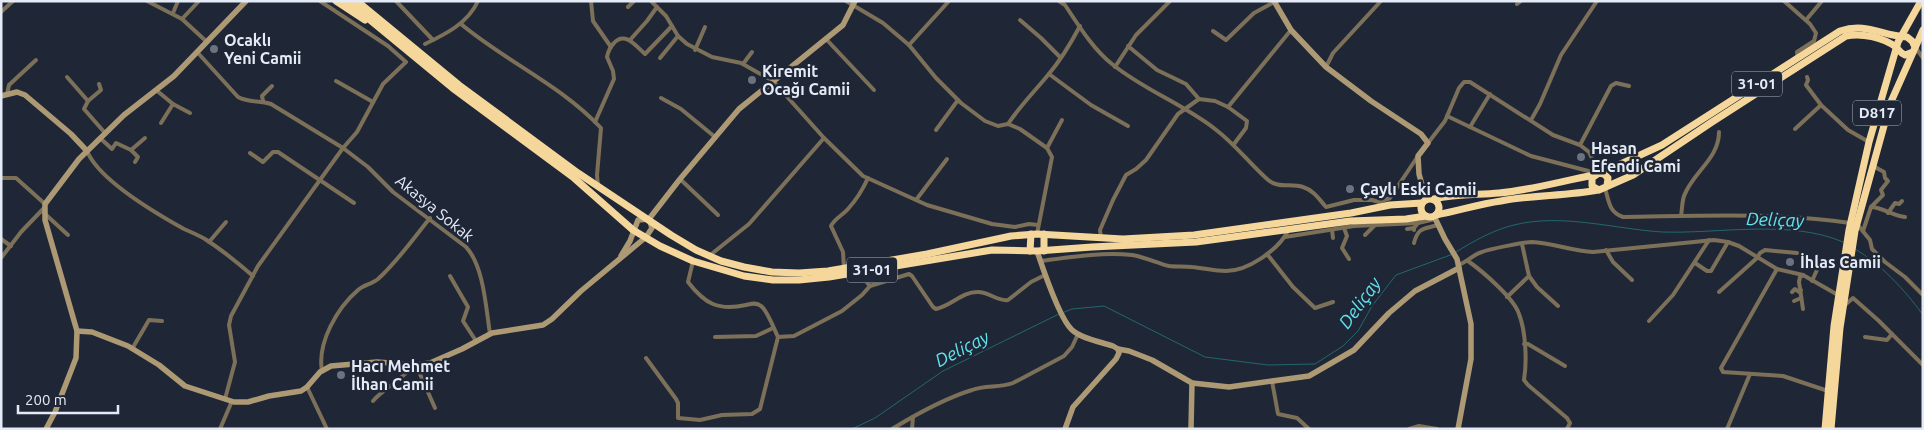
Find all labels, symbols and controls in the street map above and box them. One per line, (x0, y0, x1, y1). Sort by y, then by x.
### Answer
place label: Ocaklı Yeni Camii (224, 31, 302, 67)
marker: Ocaklı Yeni Camii (208, 43, 220, 55)
place label: Kiremit Ocağı Camii (762, 62, 850, 98)
road number: 31-01 (1732, 72, 1782, 96)
marker: Kiremit Ocağı Camii (746, 74, 758, 86)
road number: D817 (1853, 100, 1901, 126)
place label: Hasan Efendi Cami (1591, 139, 1681, 175)
marker: Hasan Efendi Cami (1575, 151, 1587, 163)
street label: Akasya Sokak (392, 171, 478, 245)
place label: Çaylı Eski Camii (1360, 180, 1476, 199)
marker: Çaylı Eski Camii (1344, 183, 1356, 195)
water label: Deliçay (1746, 208, 1805, 230)
place label: İhlas Camii (1800, 253, 1881, 271)
marker: İhlas Camii (1784, 256, 1796, 268)
road number: 31-01 (847, 258, 897, 282)
water label: Deliçay (1334, 273, 1385, 332)
water label: Deliçay (931, 326, 992, 370)
place label: Hacı Mehmet İlhan Camii (351, 357, 450, 393)
marker: Hacı Mehmet İlhan Camii (335, 369, 347, 381)
scale bar (18, 382, 118, 414)
text: 200 m (25, 391, 67, 408)

